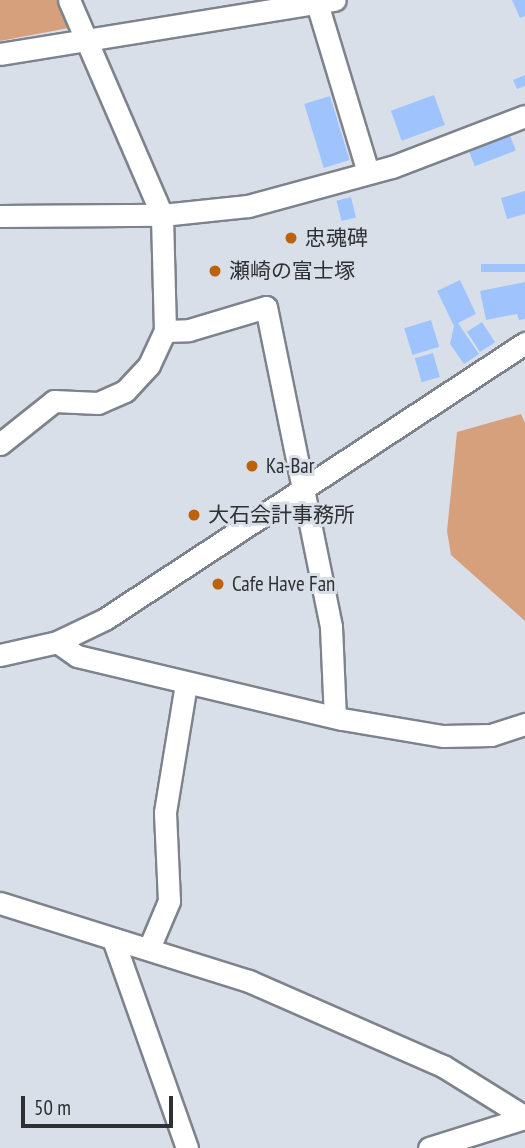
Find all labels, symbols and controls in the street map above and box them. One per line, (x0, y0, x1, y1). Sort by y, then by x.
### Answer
place label: 忠魂碑 (305, 225, 368, 251)
marker: 忠魂碑 (283, 230, 299, 246)
place label: 瀬崎の富士塚 (229, 258, 355, 284)
marker: 瀬崎の富士塚 (207, 263, 223, 279)
place label: Ka-Bar (266, 453, 314, 479)
marker: Ka-Bar (244, 458, 260, 474)
place label: 大石会計事務所 (208, 502, 355, 528)
marker: 大石会計事務所 (186, 507, 202, 523)
place label: Cafe Have Fan (232, 571, 335, 597)
marker: Cafe Have Fan (210, 576, 226, 592)
scale bar (24, 1082, 177, 1126)
text: 50 m (34, 1094, 71, 1121)

